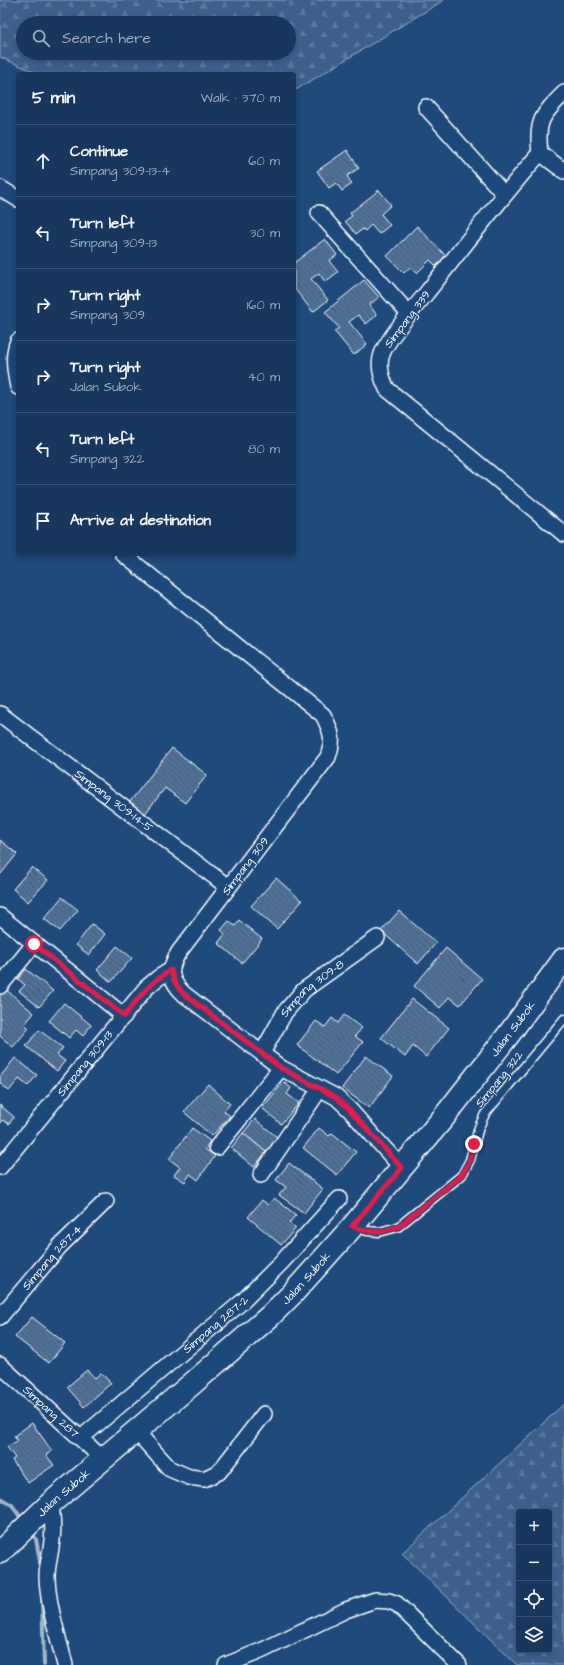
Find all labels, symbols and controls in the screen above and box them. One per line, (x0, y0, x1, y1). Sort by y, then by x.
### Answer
search box (16, 16, 296, 60)
icon: search (30, 27, 52, 49)
text: Search here (62, 28, 151, 49)
text: 5 min (32, 86, 75, 110)
text: Walk · 370 m (201, 89, 280, 107)
text: Continue (70, 141, 128, 162)
icon: ahead (32, 150, 54, 172)
text: 60 m (248, 152, 280, 170)
text: Simpang 309-13-4 (70, 162, 170, 180)
text: Turn left (70, 213, 134, 234)
icon: left (32, 222, 54, 244)
text: 30 m (250, 224, 280, 242)
text: Simpang 309-13 (70, 234, 157, 252)
text: Turn right (70, 285, 141, 306)
street label: Simpang 339 (380, 287, 435, 352)
icon: right (32, 294, 54, 316)
text: 160 m (247, 296, 280, 314)
text: Simpang 309 (70, 306, 145, 324)
text: Turn right (70, 357, 141, 378)
icon: right (32, 366, 54, 388)
text: 40 m (248, 368, 280, 386)
text: Jalan Subok (70, 378, 141, 396)
text: Turn left (70, 429, 134, 450)
icon: left (32, 438, 54, 460)
text: 80 m (248, 440, 280, 458)
text: Simpang 322 (70, 450, 144, 468)
icon: arrive (32, 510, 54, 532)
text: Arrive at destination (70, 510, 211, 531)
street label: Simpang 309-14-5 (71, 765, 157, 837)
street label: Simpang 309 (218, 833, 274, 900)
route start (25, 935, 43, 953)
street label: Simpang 309-8 (276, 956, 348, 1020)
street label: Jalan Subok (486, 997, 540, 1060)
street label: Simpang 309-13 (53, 1027, 117, 1100)
street label: Simpang 322 (471, 1047, 528, 1112)
route end (465, 1135, 483, 1153)
street label: Simpang 287-4 (18, 1221, 86, 1294)
street label: Jalan Subok (278, 1248, 335, 1309)
street label: Simpang 287-2 (179, 1292, 253, 1357)
street label: Simpang 287 (19, 1382, 83, 1442)
street label: Jalan Subok (33, 1465, 95, 1521)
map controls (516, 1509, 552, 1653)
button: + (516, 1509, 552, 1545)
button: − (516, 1545, 552, 1581)
button: locate (516, 1581, 552, 1617)
button: layers (516, 1617, 552, 1653)

